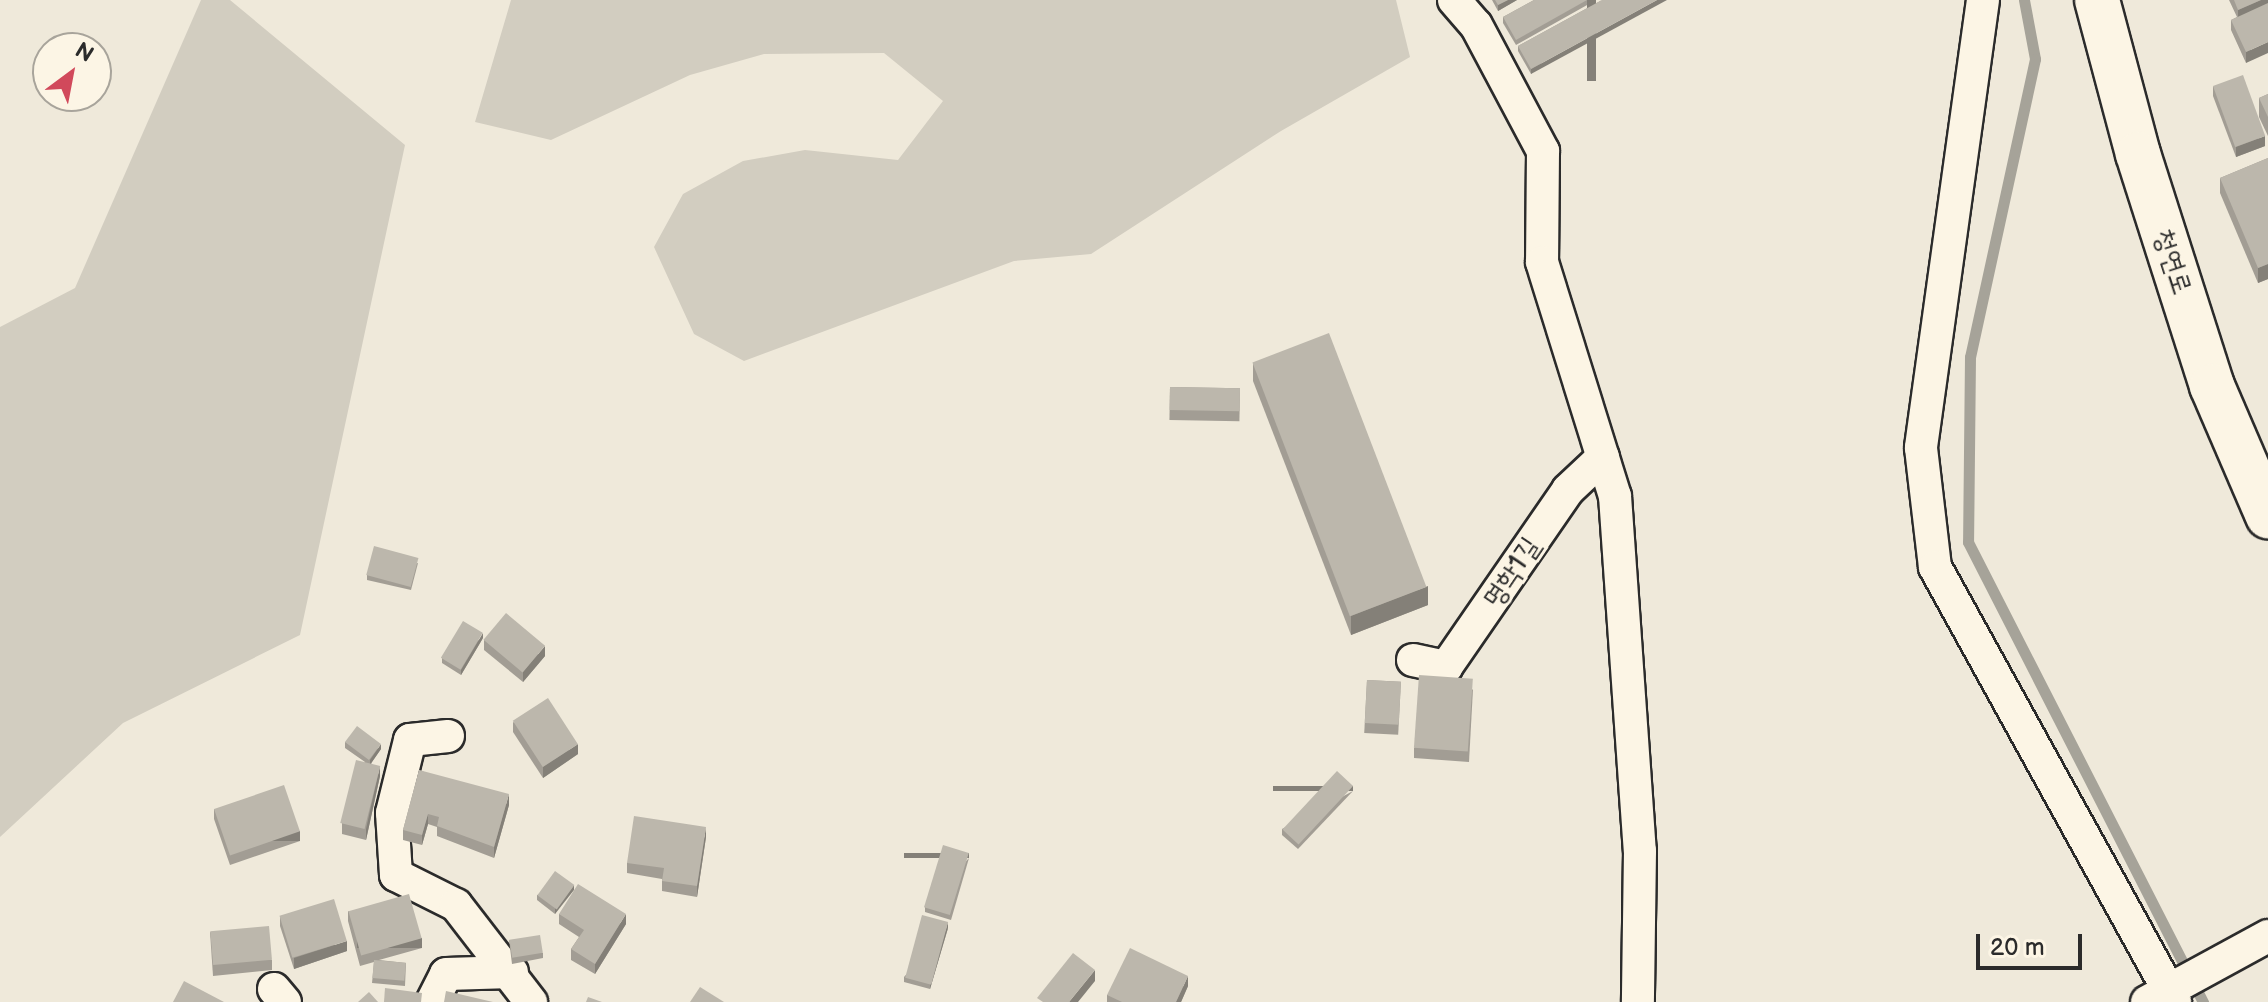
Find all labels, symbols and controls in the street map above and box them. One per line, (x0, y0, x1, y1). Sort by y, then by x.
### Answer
north arrow (32, 32, 112, 112)
text: N (70, 37, 98, 69)
street label: 청연로 (2146, 225, 2198, 299)
street label: 명학1길 (1476, 531, 1548, 615)
scale bar (1980, 918, 2086, 968)
text: 20 m (1990, 933, 2045, 962)

